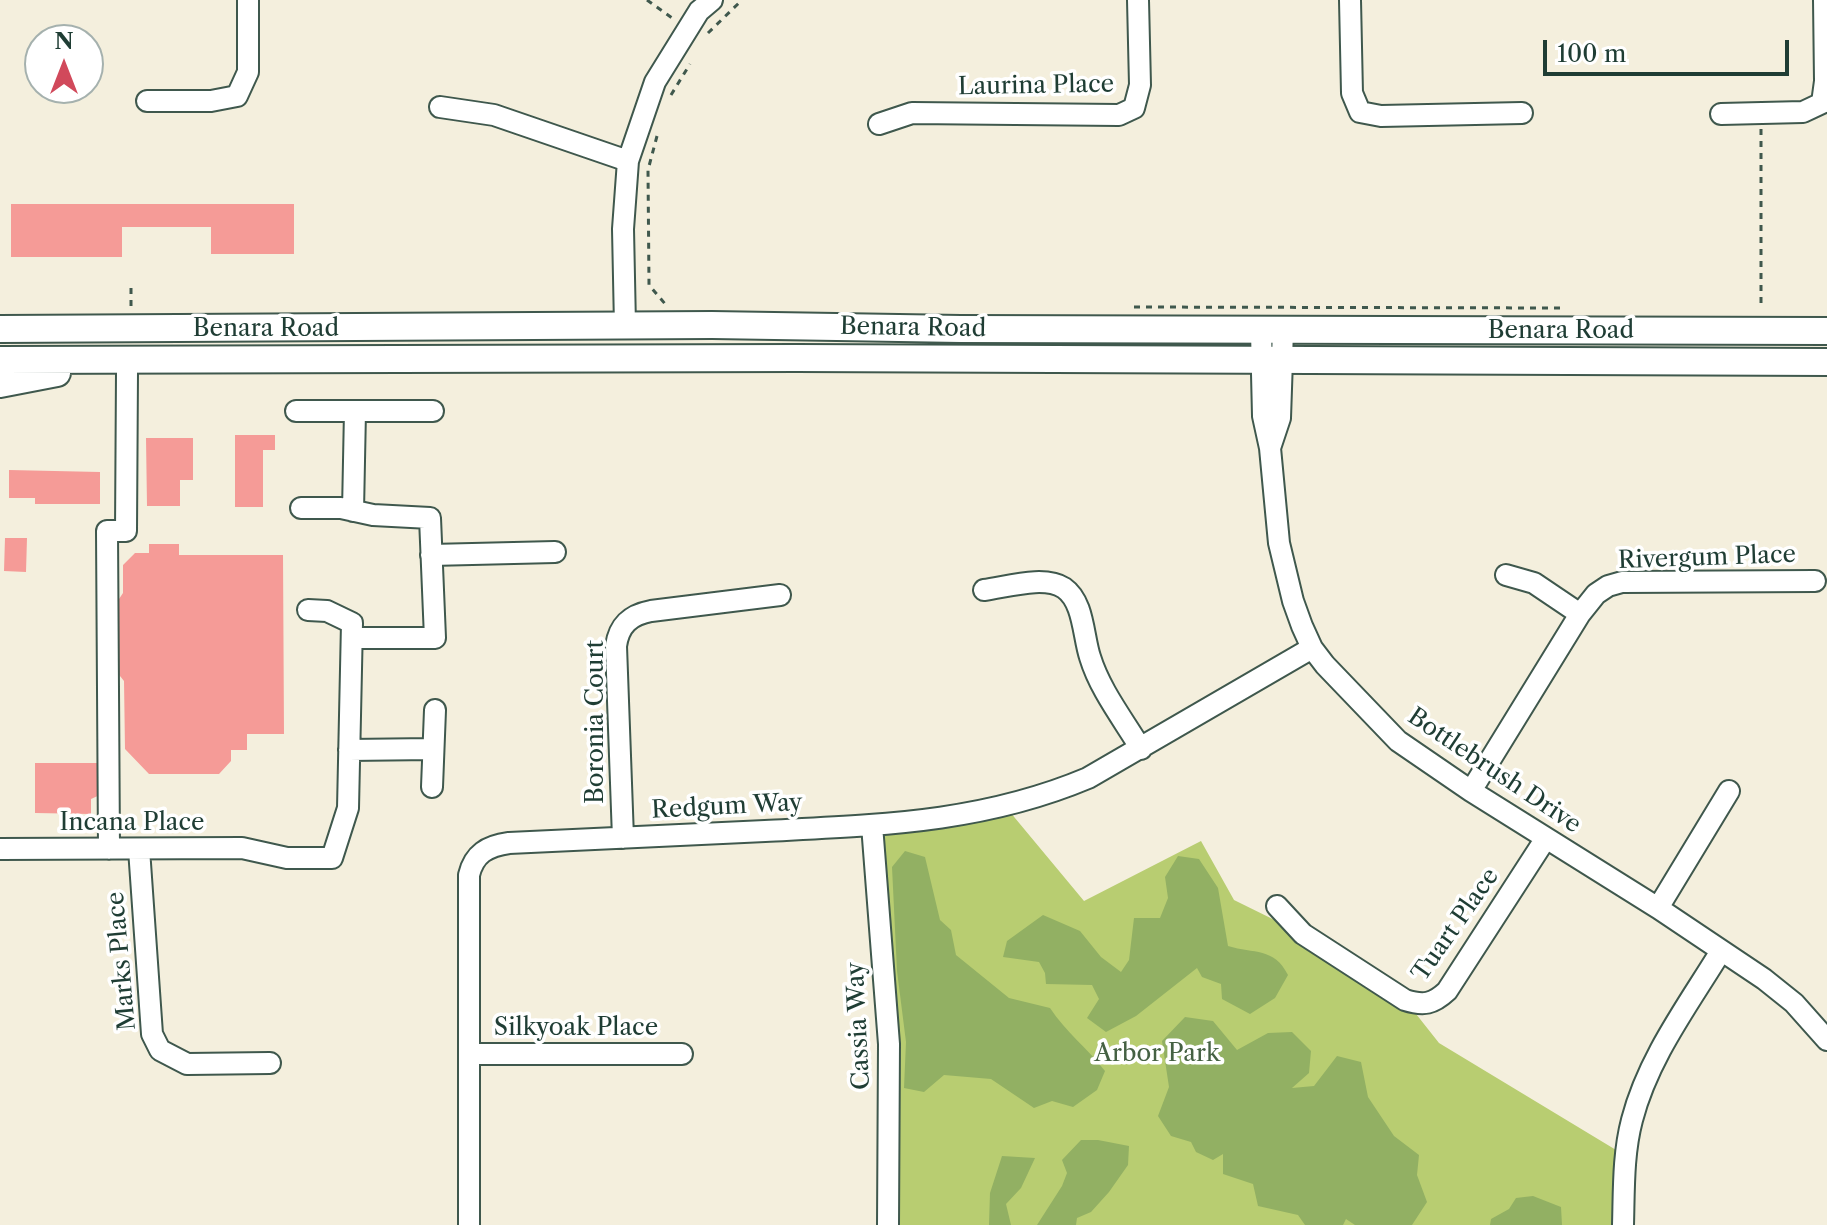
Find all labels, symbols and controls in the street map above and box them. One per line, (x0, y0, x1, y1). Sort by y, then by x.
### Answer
north arrow (24, 24, 104, 104)
scale bar (1547, 24, 1793, 74)
text: N (54, 28, 74, 55)
text: 100 m (1557, 39, 1626, 68)
street label: Laurina Place (958, 70, 1114, 102)
street label: Benara Road (840, 312, 986, 344)
street label: Benara Road (193, 315, 339, 343)
street label: Benara Road (1488, 317, 1634, 345)
street label: Rivergum Place (1617, 540, 1797, 576)
street label: Boronia Court (582, 640, 610, 804)
street label: Bottlebrush Drive (1402, 702, 1586, 840)
street label: Redgum Way (651, 789, 803, 825)
street label: Incana Place (59, 809, 205, 837)
street label: Tuart Place (1407, 863, 1505, 987)
street label: Marks Place (102, 890, 142, 1032)
street label: Cassia Way (841, 961, 877, 1091)
street label: Silkyoak Place (494, 1014, 658, 1042)
park label: Arbor Park (1094, 1040, 1220, 1068)

